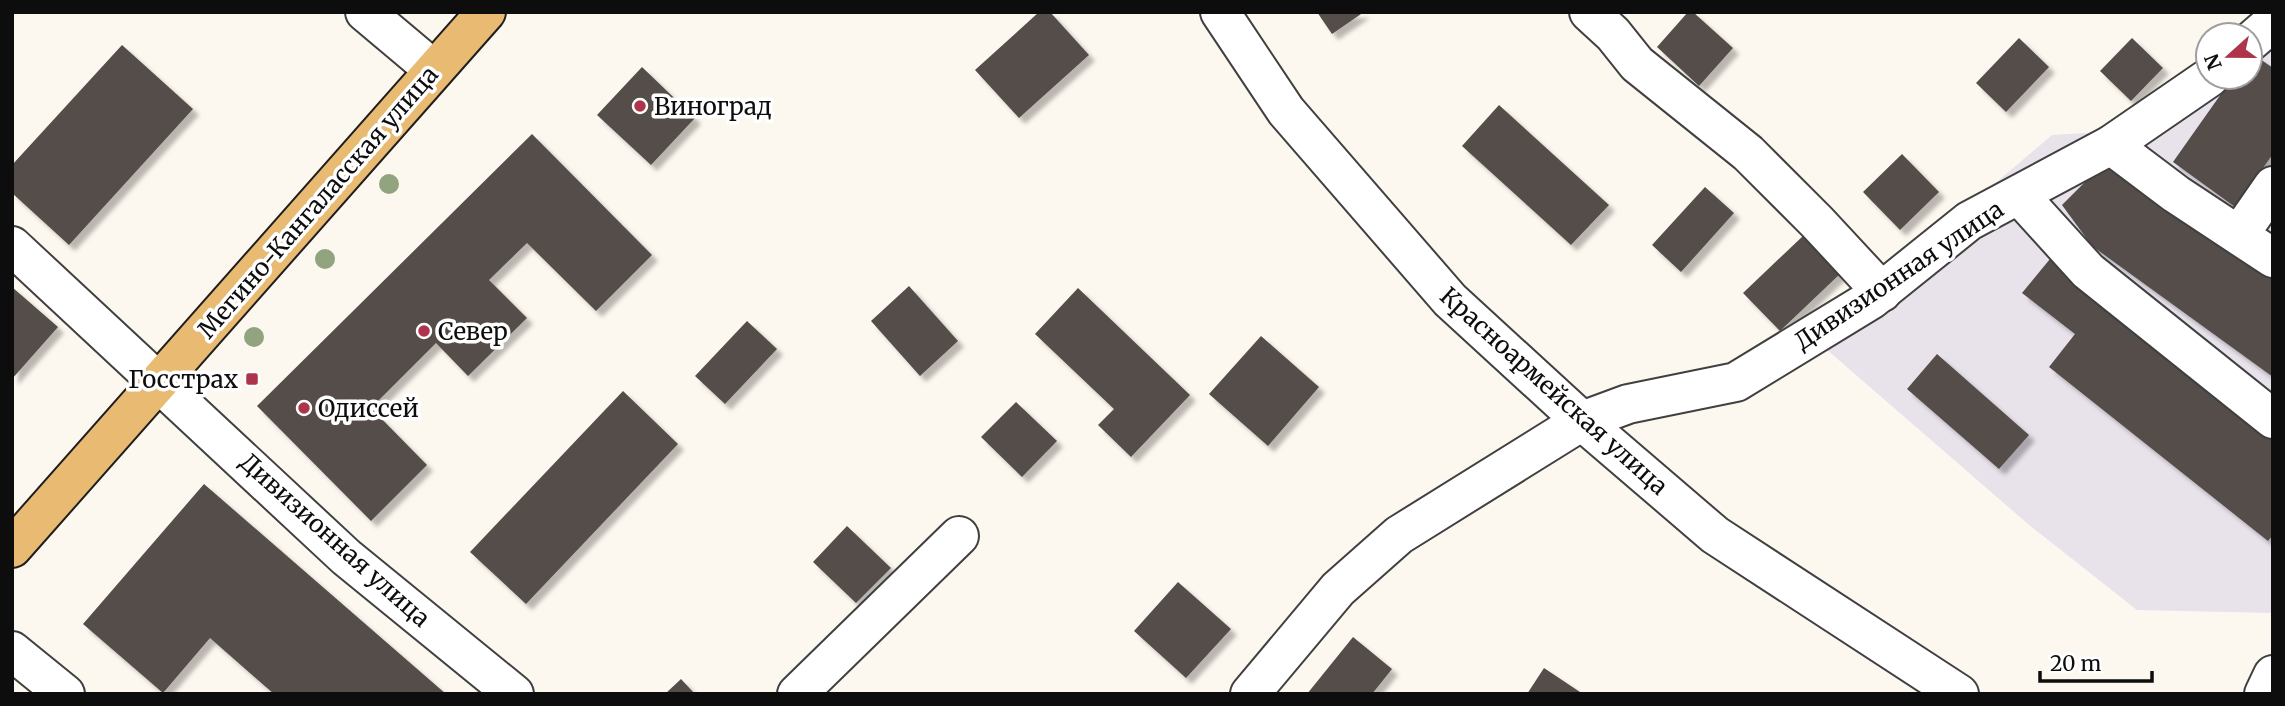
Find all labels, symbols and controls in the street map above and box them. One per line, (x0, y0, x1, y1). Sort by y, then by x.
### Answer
north arrow (2194, 21, 2264, 91)
text: N (2199, 51, 2227, 73)
street label: Мегино-Кангаласская улица (191, 59, 445, 345)
place label: Виноград (654, 91, 772, 122)
marker: Виноград (632, 98, 648, 114)
street label: Дивизионная улица (1789, 193, 2009, 356)
street label: Красноармейская улица (1434, 280, 1674, 502)
place label: Север (438, 316, 508, 347)
marker: Север (416, 323, 432, 339)
place label: Госстрах (128, 364, 239, 395)
marker: Госстрах (244, 371, 260, 387)
place label: Одиссей (318, 393, 419, 424)
marker: Одиссей (296, 400, 312, 416)
street label: Дивизионная улица (233, 446, 437, 634)
scale bar (2040, 640, 2152, 684)
text: 20 m (2050, 650, 2102, 677)

